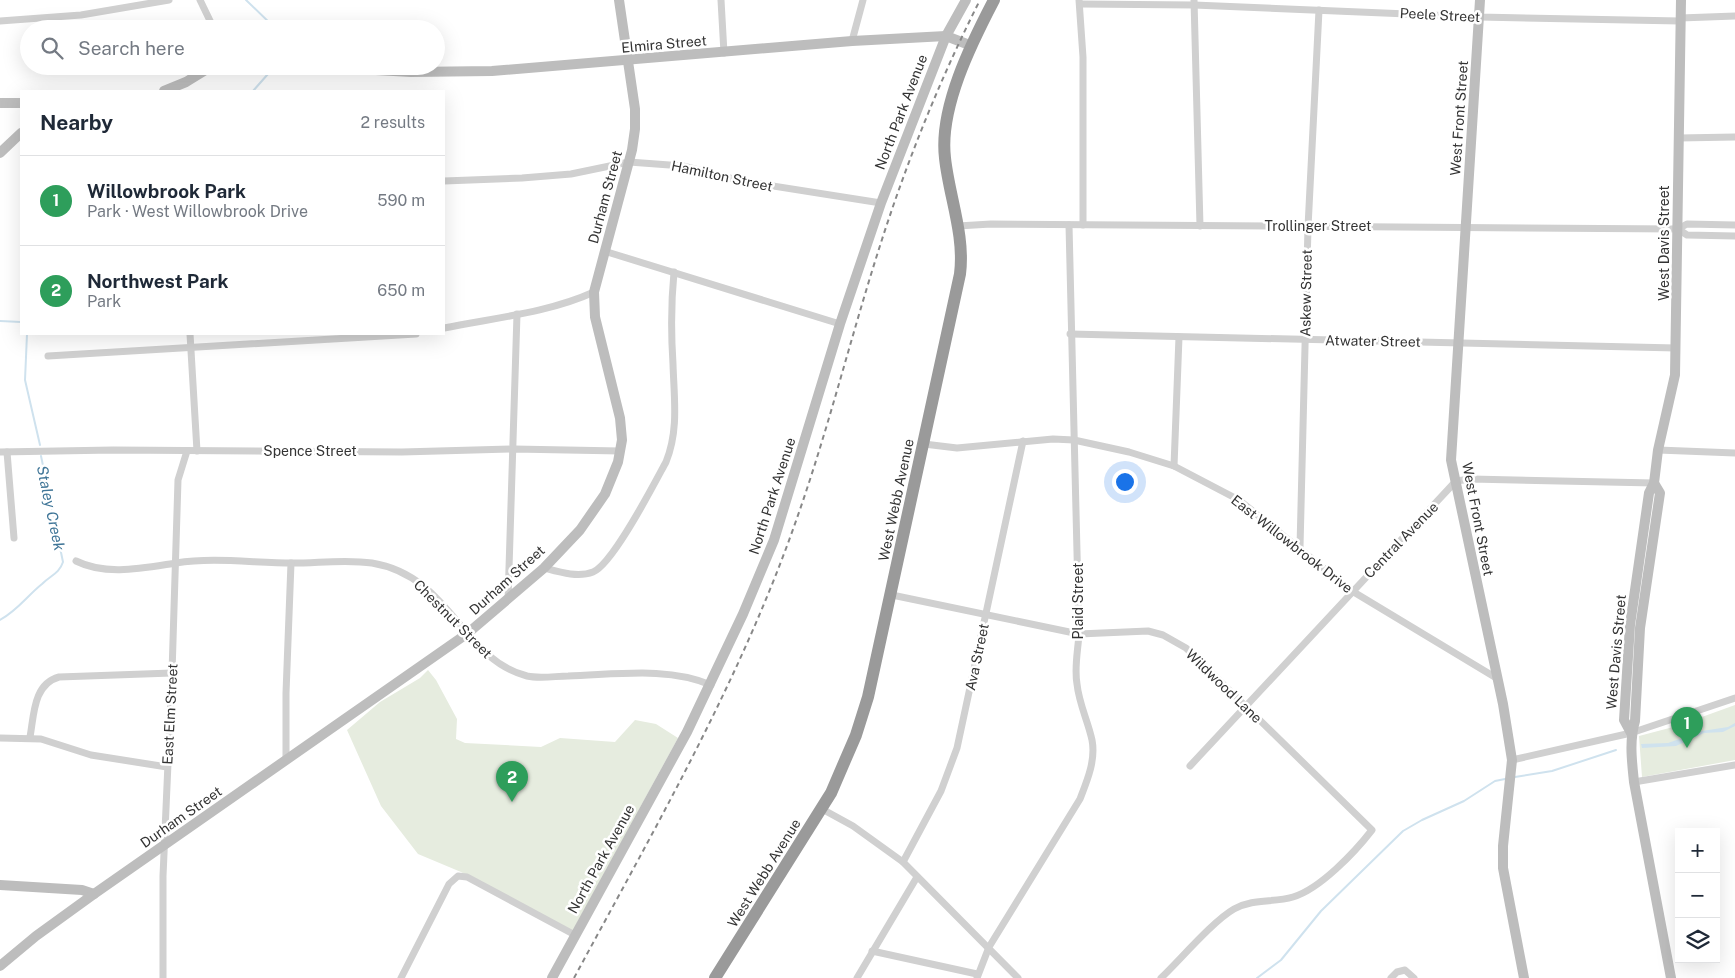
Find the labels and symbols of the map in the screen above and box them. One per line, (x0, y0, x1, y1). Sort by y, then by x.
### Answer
street label: Peele Street (1399, 5, 1481, 25)
street label: Elmira Street (621, 32, 707, 56)
street label: North Park Avenue (872, 52, 930, 172)
street label: West Front Street (1447, 60, 1471, 176)
street label: Durham Street (585, 149, 625, 245)
street label: Hamilton Street (670, 157, 774, 195)
street label: West Davis Street (1656, 185, 1672, 301)
street label: Trollinger Street (1264, 218, 1372, 234)
street label: Askew Street (1297, 249, 1315, 337)
street label: Atwater Street (1325, 332, 1421, 350)
street label: North Park Avenue (746, 435, 798, 556)
street label: West Webb Avenue (875, 437, 917, 563)
street label: Spence Street (263, 443, 357, 459)
street label: West Front Street (1459, 461, 1497, 577)
water label: Staley Creek (34, 464, 68, 553)
your location (1112, 469, 1138, 495)
street label: East Willowbrook Drive (1228, 492, 1356, 596)
street label: Central Avenue (1361, 499, 1441, 581)
street label: Durham Street (466, 542, 548, 618)
street label: Plaid Street (1070, 563, 1086, 639)
street label: Chestnut Street (411, 577, 495, 661)
street label: West Davis Street (1603, 594, 1629, 710)
street label: Ava Street (962, 622, 992, 692)
street label: Wildwood Lane (1183, 646, 1265, 726)
street label: East Elm Street (159, 663, 181, 765)
pin: 1 (1671, 707, 1703, 748)
pin: 2 (496, 761, 528, 802)
street label: Durham Street (137, 783, 225, 851)
street label: North Park Avenue (564, 802, 638, 916)
street label: West Webb Avenue (724, 816, 804, 930)

